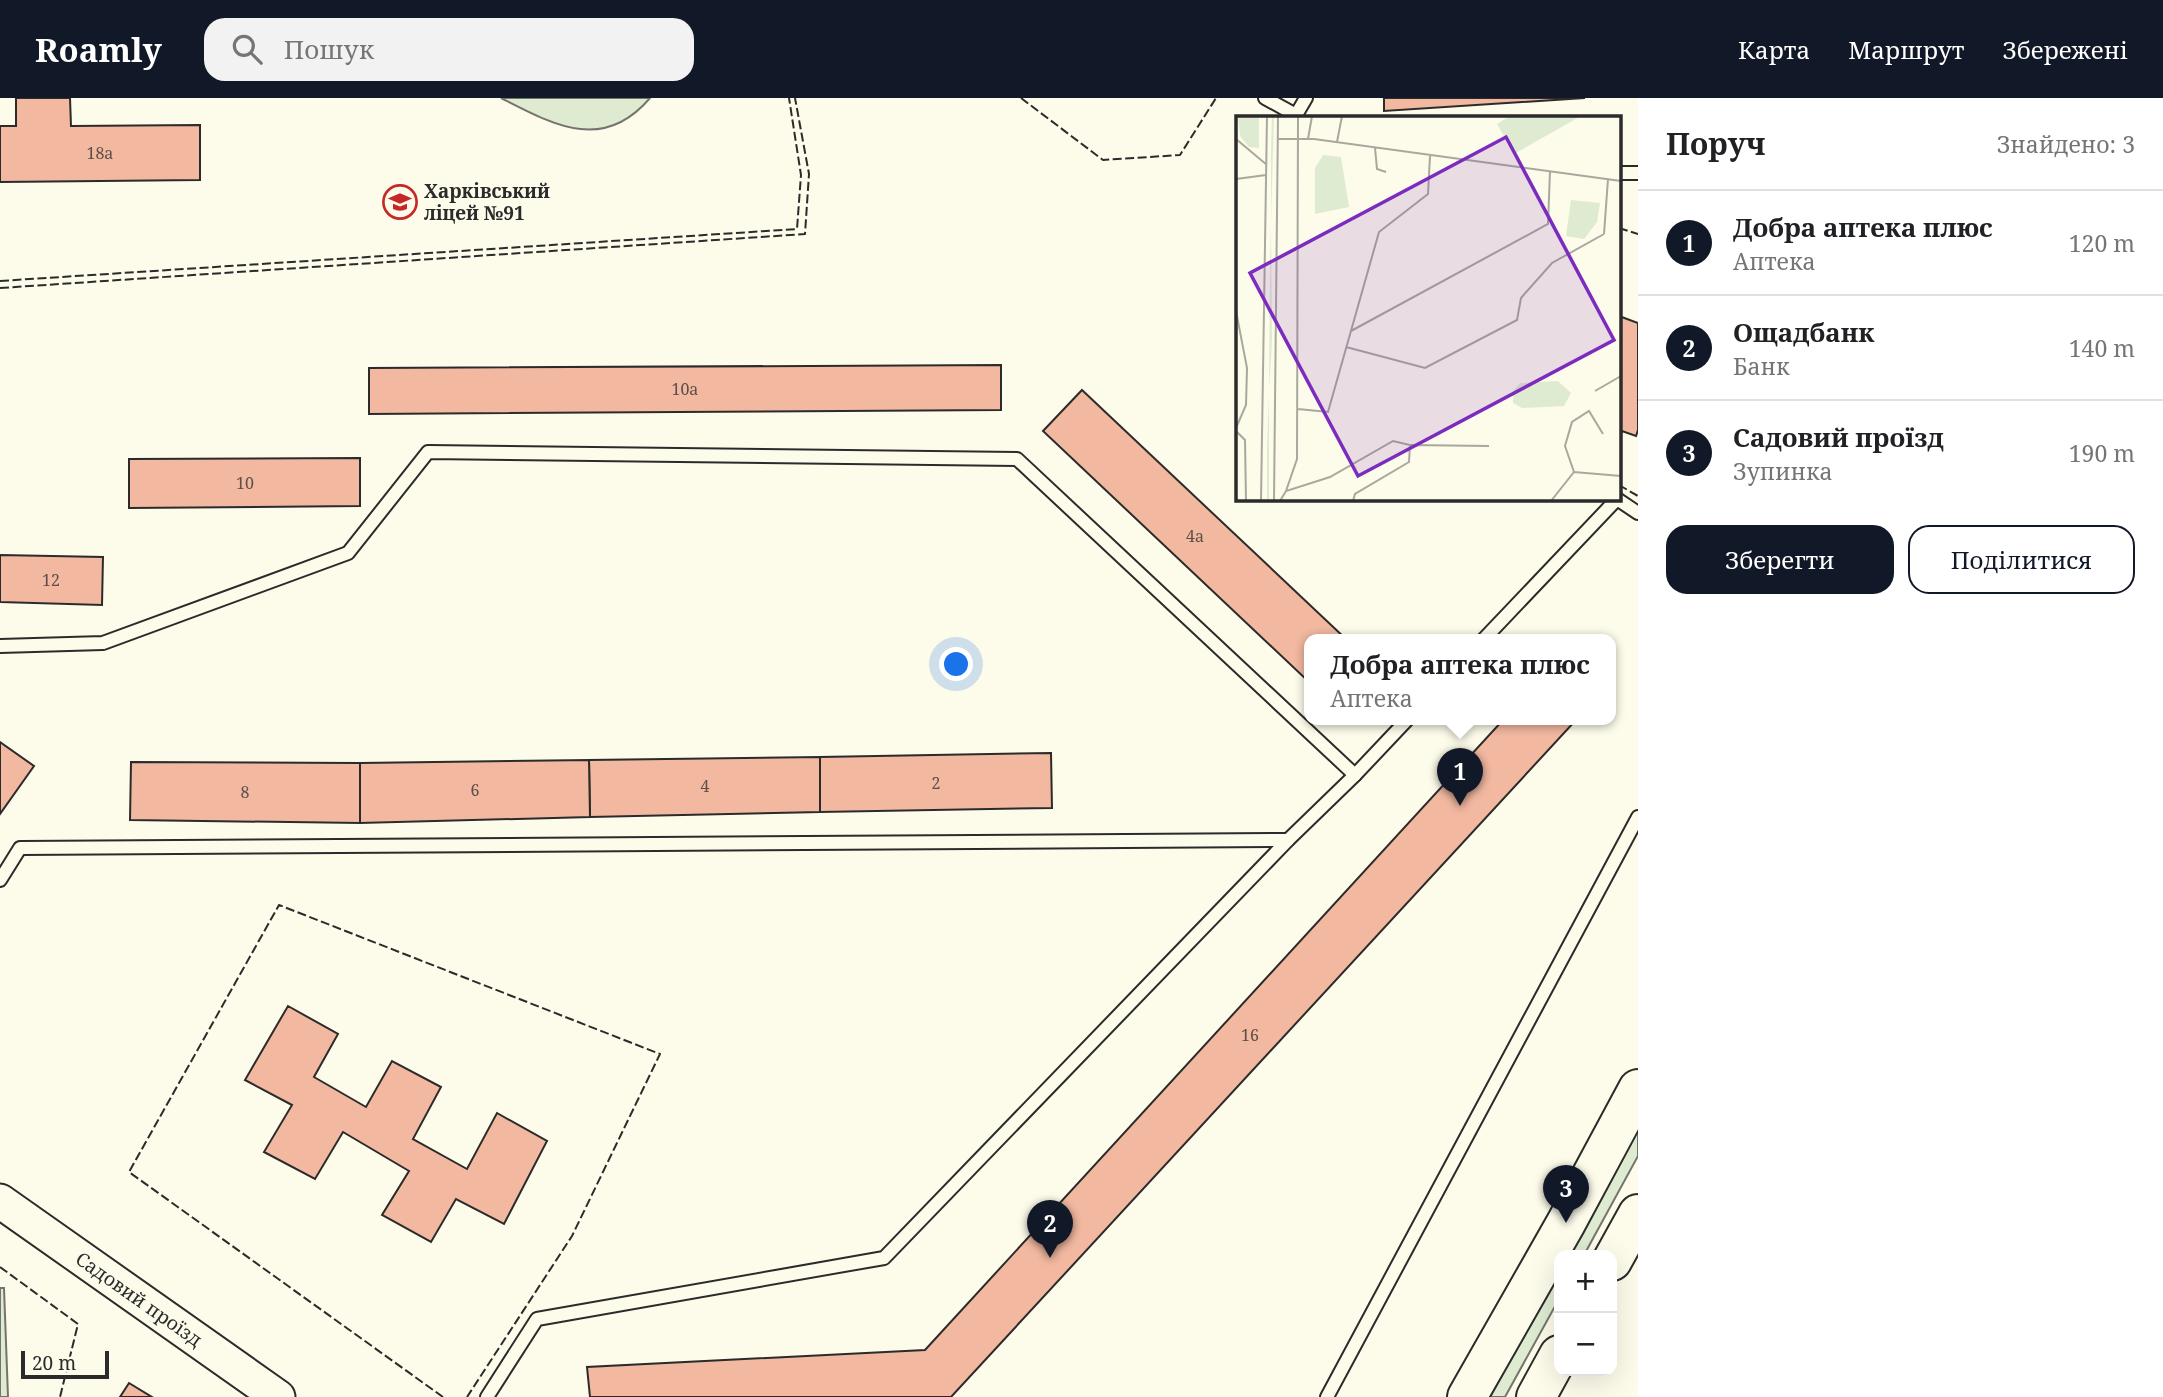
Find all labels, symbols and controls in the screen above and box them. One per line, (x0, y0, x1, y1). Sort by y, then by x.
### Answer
search box (204, 18, 694, 81)
text: Roamly (35, 27, 162, 72)
icon: search (228, 30, 266, 68)
text: Пошук (284, 31, 374, 67)
text: Карта (1738, 33, 1810, 66)
text: Маршрут (1848, 33, 1964, 66)
text: Збережені (2002, 33, 2128, 66)
inset map (1236, 116, 1620, 500)
text: Поруч (1666, 123, 1766, 164)
text: Знайдено: 3 (1997, 128, 2135, 160)
house number: 18а (86, 142, 114, 164)
place label: Харківський ліцей №91 (424, 178, 550, 226)
school or university icon: Харківський ліцей №91 (381, 183, 419, 221)
text: Добра аптека плюс (1733, 209, 1993, 245)
text: 1 (1683, 227, 1696, 259)
text: 120 m (2069, 227, 2135, 259)
text: Аптека (1733, 245, 1816, 277)
text: Ощадбанк (1733, 314, 1874, 350)
text: 2 (1683, 332, 1696, 364)
text: 140 m (2069, 332, 2135, 364)
text: Банк (1733, 350, 1790, 382)
house number: 10а (671, 378, 699, 400)
text: Садовий проїзд (1733, 419, 1944, 455)
text: 3 (1683, 437, 1696, 469)
text: 190 m (2069, 437, 2135, 469)
text: Зупинка (1733, 455, 1833, 487)
house number: 10 (236, 472, 254, 494)
house number: 4а (1186, 525, 1204, 547)
button: Зберегти (1666, 525, 1894, 594)
button: Поділитися (1908, 525, 2135, 594)
house number: 12 (42, 569, 60, 591)
popup (1304, 634, 1616, 725)
text: Добра аптека плюс (1330, 646, 1590, 682)
your location (939, 647, 973, 681)
text: Аптека (1330, 682, 1413, 714)
pin: 1 (1437, 748, 1483, 806)
house number: 2 (932, 772, 940, 794)
house number: 4 (701, 775, 710, 797)
house number: 6 (471, 779, 480, 801)
house number: 8 (241, 781, 250, 803)
house number: 16 (1241, 1024, 1259, 1046)
pin: 3 (1543, 1165, 1589, 1223)
pin: 2 (1027, 1200, 1073, 1258)
street label: Садовий проїзд (70, 1246, 208, 1353)
map controls (1554, 1250, 1617, 1376)
button: + (1554, 1250, 1617, 1313)
button: − (1554, 1313, 1617, 1376)
scale bar (21, 1348, 108, 1380)
text: 20 m (32, 1350, 76, 1376)

